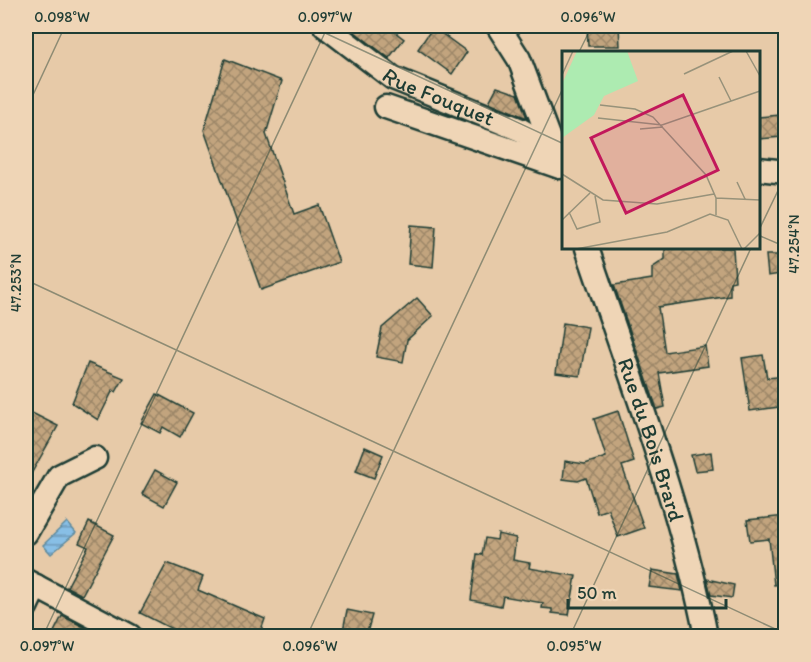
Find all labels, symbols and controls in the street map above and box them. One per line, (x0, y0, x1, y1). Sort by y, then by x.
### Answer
text: 0.098°W (34, 8, 90, 26)
text: 0.097°W (298, 8, 353, 26)
text: 0.096°W (560, 8, 616, 26)
inset map (562, 51, 760, 249)
street label: Rue Fouquet (377, 62, 498, 132)
text: 47.254°N (785, 214, 803, 274)
text: 47.253°N (7, 254, 25, 312)
street label: Rue du Bois Brard (612, 354, 690, 525)
scale bar (568, 572, 726, 610)
text: 50 m (577, 582, 617, 604)
text: 0.097°W (20, 637, 75, 655)
text: 0.096°W (282, 637, 338, 655)
text: 0.095°W (546, 637, 602, 655)

